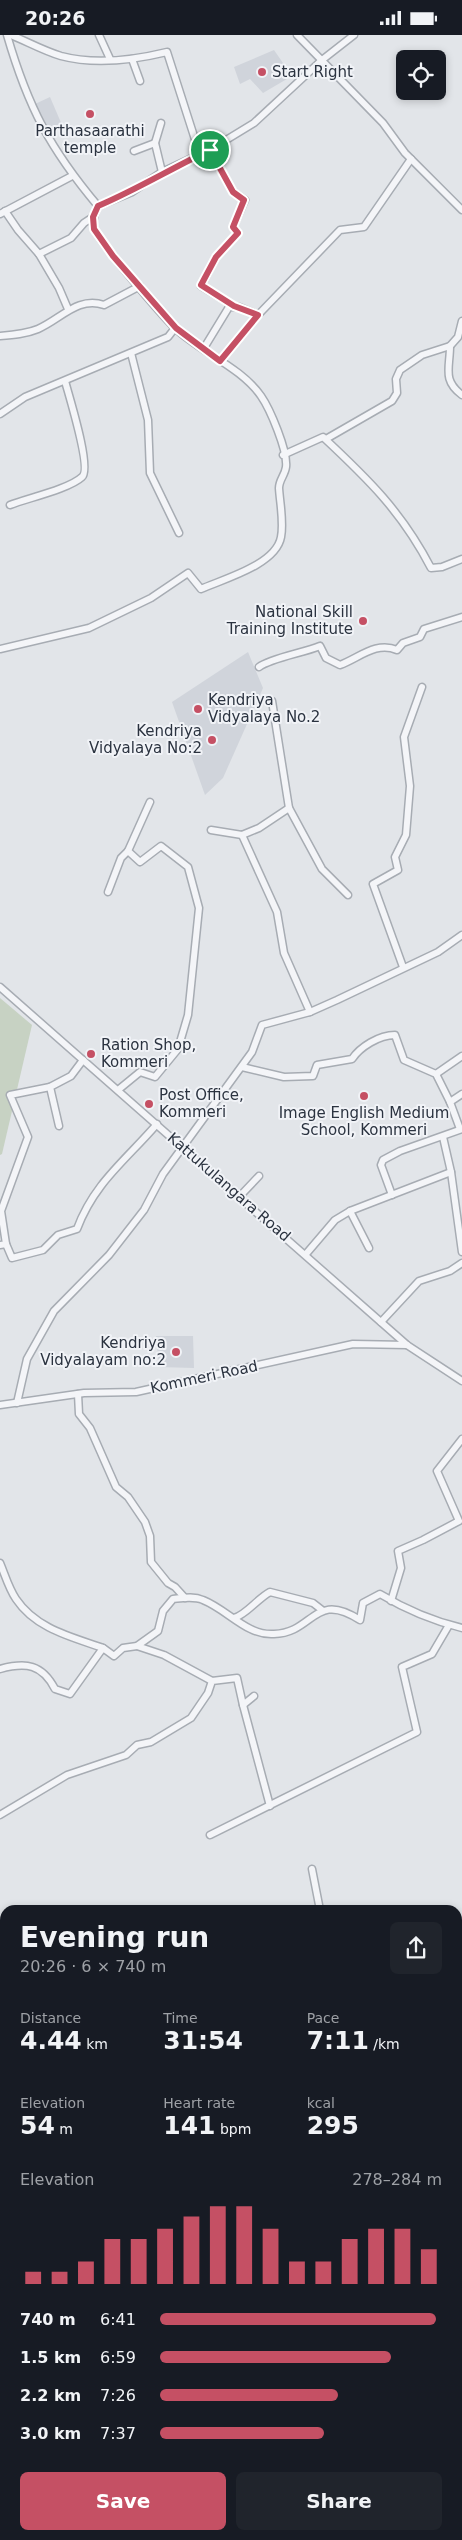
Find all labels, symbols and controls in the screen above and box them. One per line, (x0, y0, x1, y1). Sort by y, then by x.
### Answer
text: 20:26 (25, 7, 85, 29)
map controls (396, 50, 446, 100)
button: locate (396, 50, 446, 100)
place label: Start Right (272, 63, 353, 81)
marker: Start Right (256, 66, 268, 78)
marker: Parthasaarathi temple (84, 108, 96, 120)
place label: Parthasaarathi temple (35, 122, 145, 157)
pin (189, 129, 231, 171)
icon: arrive (196, 136, 224, 164)
place label: National Skill Training Institute (226, 603, 353, 638)
marker: National Skill Training Institute (357, 615, 369, 627)
place label: Kendriya Vidyalaya No.2 (208, 691, 320, 726)
marker: Kendriya Vidyalaya No.2 (192, 703, 204, 715)
place label: Kendriya Vidyalaya No:2 (89, 722, 202, 757)
marker: Kendriya Vidyalaya No:2 (206, 734, 218, 746)
place label: Ration Shop, Kommeri (101, 1036, 196, 1071)
marker: Ration Shop, Kommeri (85, 1048, 97, 1060)
place label: Post Office, Kommeri (159, 1086, 244, 1121)
marker: Image English Medium School, Kommeri (358, 1090, 370, 1102)
marker: Post Office, Kommeri (143, 1098, 155, 1110)
place label: Image English Medium School, Kommeri (279, 1104, 449, 1139)
street label: Kattukulangara Road (164, 1129, 294, 1245)
place label: Kendriya Vidyalayam no:2 (40, 1334, 166, 1369)
marker: Kendriya Vidyalayam no:2 (170, 1346, 182, 1358)
street label: Kommeri Road (149, 1357, 259, 1397)
text: Evening run (20, 1921, 209, 1954)
button: share (390, 1922, 442, 1974)
text: 20:26 · 6 × 740 m (20, 1957, 166, 1976)
text: Distance (20, 2010, 81, 2026)
text: Time (163, 2010, 198, 2026)
text: Pace (307, 2010, 339, 2026)
text: 4.44 (20, 2026, 82, 2055)
text: 31:54 (163, 2026, 243, 2055)
text: 7:11 (307, 2026, 369, 2055)
text: km (82, 2036, 108, 2052)
text: /km (369, 2036, 400, 2052)
text: Elevation (20, 2095, 85, 2111)
text: Heart rate (163, 2095, 235, 2111)
text: kcal (307, 2095, 335, 2111)
text: 54 (20, 2111, 55, 2140)
text: 141 (163, 2111, 216, 2140)
text: 295 (307, 2111, 359, 2140)
text: m (55, 2121, 73, 2137)
text: bpm (216, 2121, 251, 2137)
text: Elevation (20, 2170, 94, 2189)
text: 278–284 m (352, 2170, 442, 2189)
text: 740 m (20, 2310, 76, 2329)
text: 6:41 (100, 2310, 136, 2329)
text: 1.5 km (20, 2348, 81, 2367)
text: 6:59 (100, 2348, 136, 2367)
text: 2.2 km (20, 2386, 81, 2405)
text: 7:26 (100, 2386, 136, 2405)
text: 3.0 km (20, 2424, 81, 2443)
text: 7:37 (100, 2424, 136, 2443)
button: Save (20, 2472, 226, 2530)
button: Share (236, 2472, 442, 2530)

